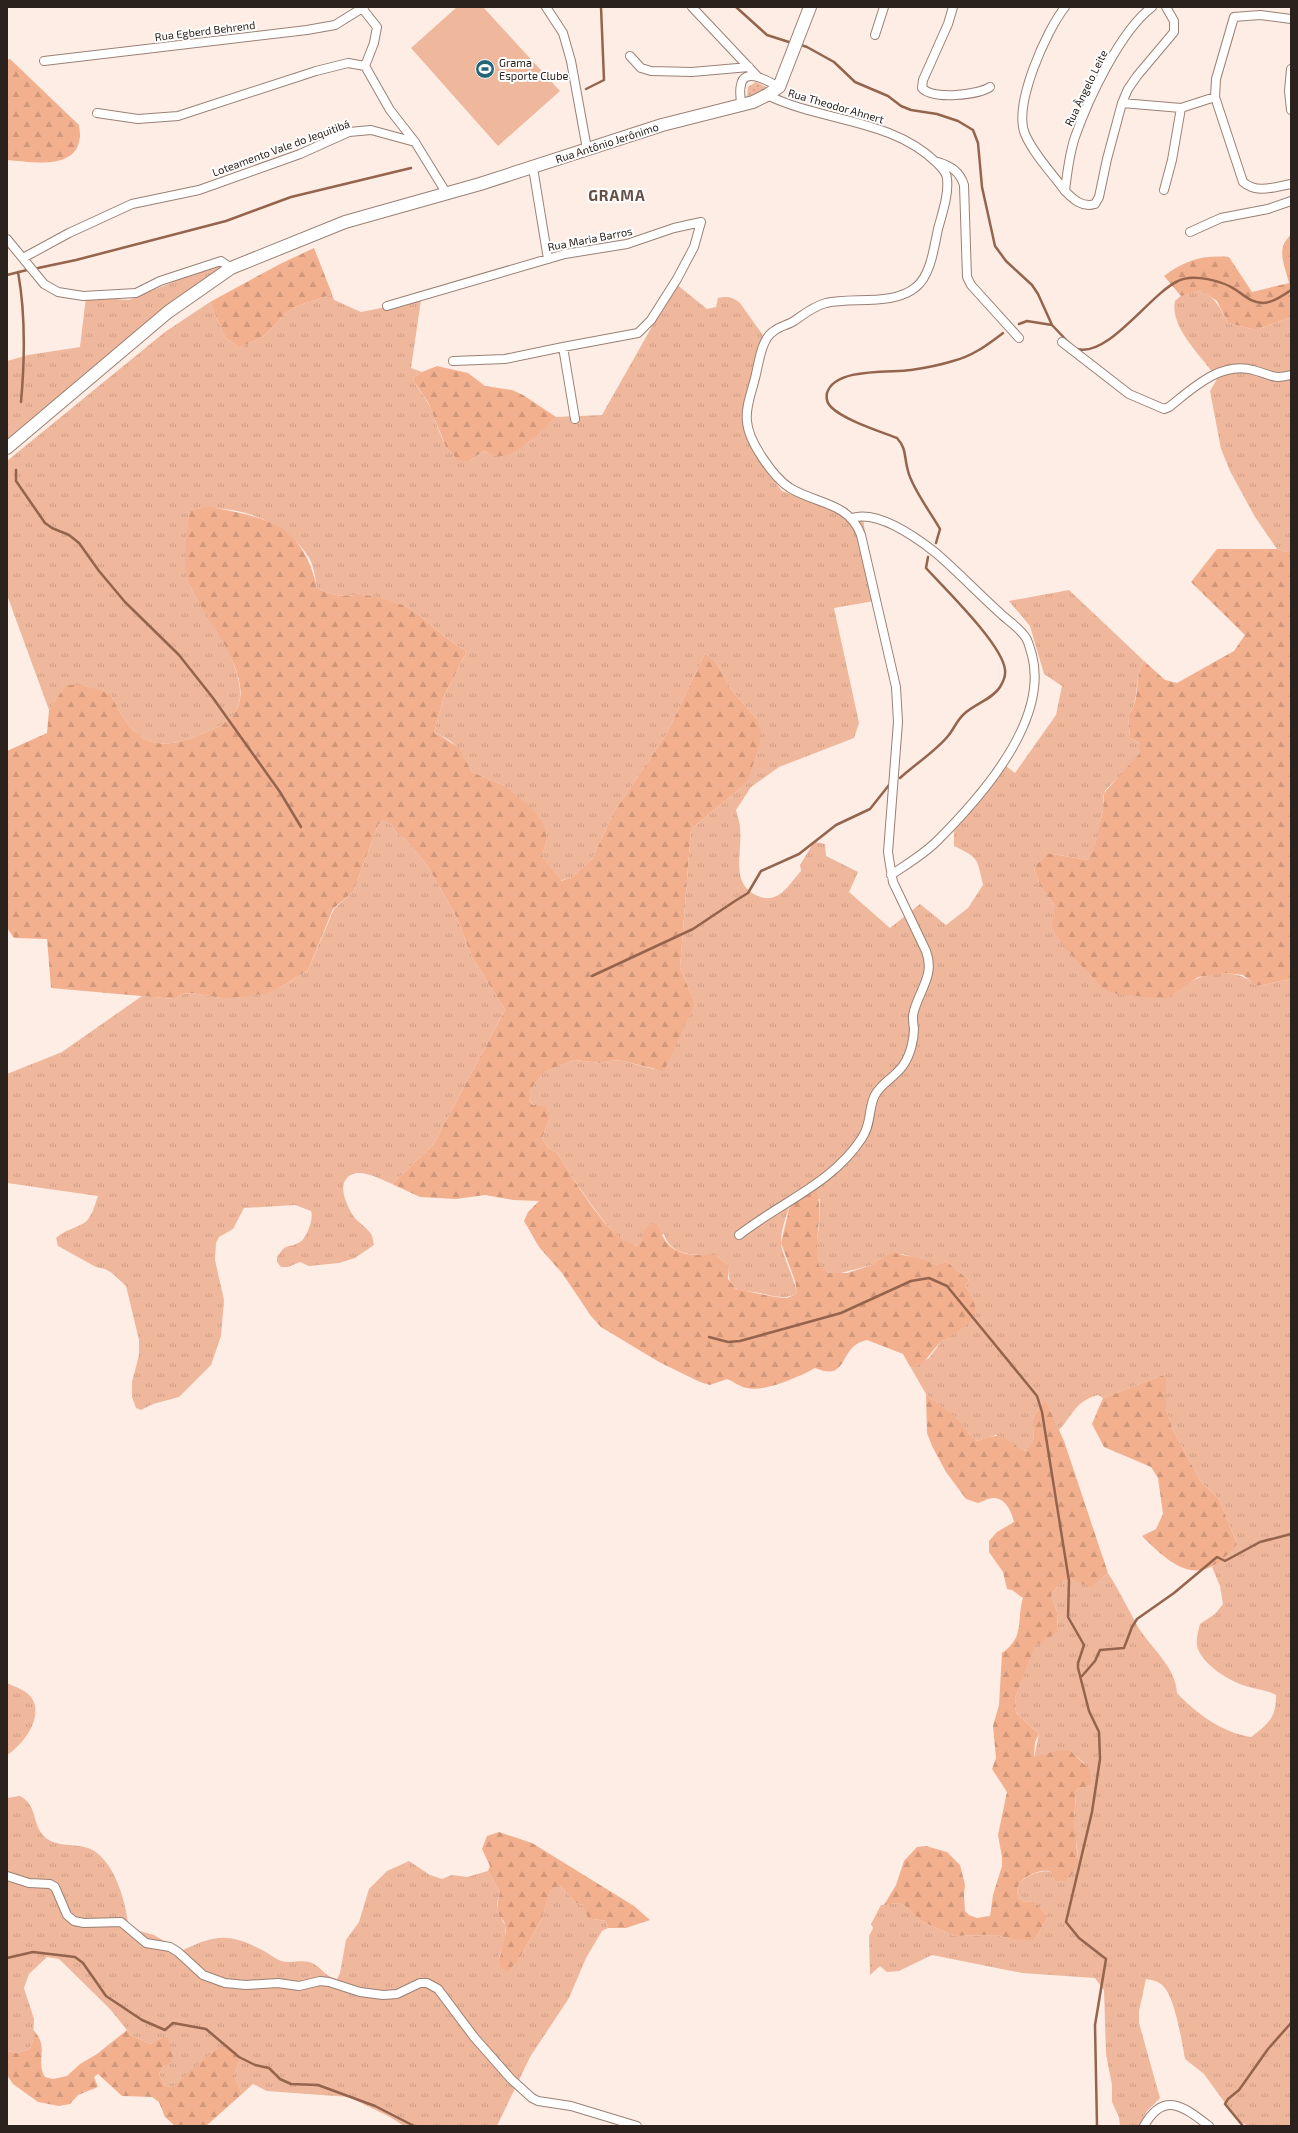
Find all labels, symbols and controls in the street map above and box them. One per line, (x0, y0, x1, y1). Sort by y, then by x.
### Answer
street label: Rua Egberd Behrend (154, 18, 256, 43)
street label: Rua Ângelo Leite (1062, 48, 1110, 128)
place label: Grama Esporte Clube (499, 56, 568, 82)
sports icon: Grama Esporte Clube (474, 58, 496, 80)
street label: Rua Theodor Ahnert (787, 86, 886, 125)
street label: Loteamento Vale do Jequitibá (210, 117, 351, 179)
street label: Rua Antônio Jerônimo (554, 120, 660, 165)
district label: GRAMA (588, 186, 646, 204)
street label: Rua Maria Barros (546, 224, 634, 253)

